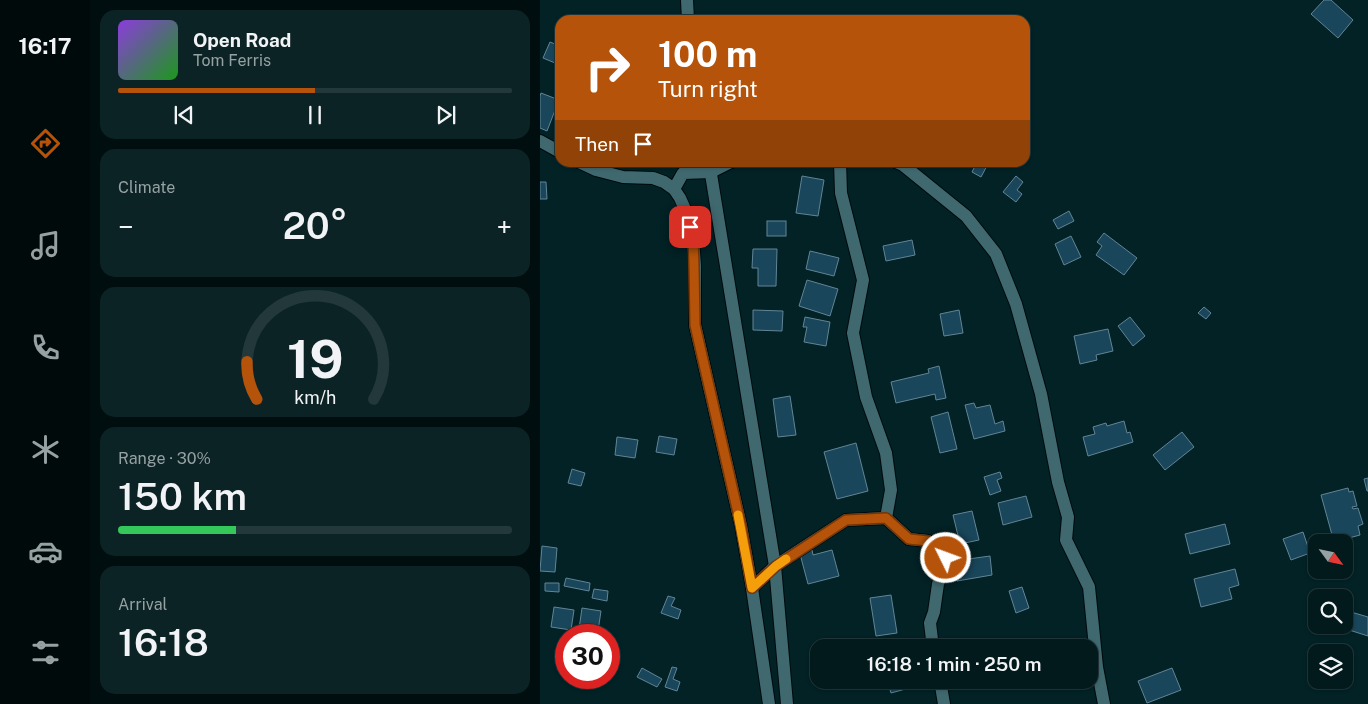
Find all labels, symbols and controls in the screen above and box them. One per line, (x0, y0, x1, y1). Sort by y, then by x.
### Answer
text: Open Road (193, 29, 291, 51)
text: 16:17 (18, 33, 72, 59)
text: 100 m (658, 34, 757, 75)
icon: right (575, 35, 640, 100)
text: Tom Ferris (193, 51, 271, 70)
text: Turn right (658, 76, 758, 102)
icon: previous (170, 101, 198, 129)
icon: pause (301, 101, 329, 129)
icon: next (432, 101, 460, 129)
icon: directions (28, 126, 63, 161)
icon: arrive (629, 130, 657, 158)
text: Then (575, 133, 619, 155)
text: Climate (118, 178, 175, 197)
text: 20° (282, 203, 348, 248)
pin (669, 206, 711, 248)
text: − (118, 210, 134, 243)
text: + (496, 210, 512, 243)
icon: arrive (676, 213, 704, 241)
icon: music (28, 228, 63, 263)
text: 19 (287, 329, 343, 390)
icon: phone (28, 330, 63, 365)
text: km/h (294, 387, 336, 408)
icon: climate (28, 432, 63, 467)
text: Range · 30% (118, 449, 211, 468)
text: 150 km (118, 474, 247, 519)
position arrow (919, 531, 971, 583)
icon: car (28, 534, 63, 569)
north arrow (1308, 534, 1352, 579)
map controls (1308, 534, 1353, 689)
button: search (1308, 589, 1353, 634)
text: Arrival (118, 595, 167, 614)
text: 16:18 (118, 620, 209, 665)
speed limit sign: 30 (555, 624, 620, 689)
icon: filters (28, 635, 63, 670)
button: layers (1308, 644, 1353, 689)
text: 16:18 · 1 min · 250 m (867, 653, 1041, 675)

